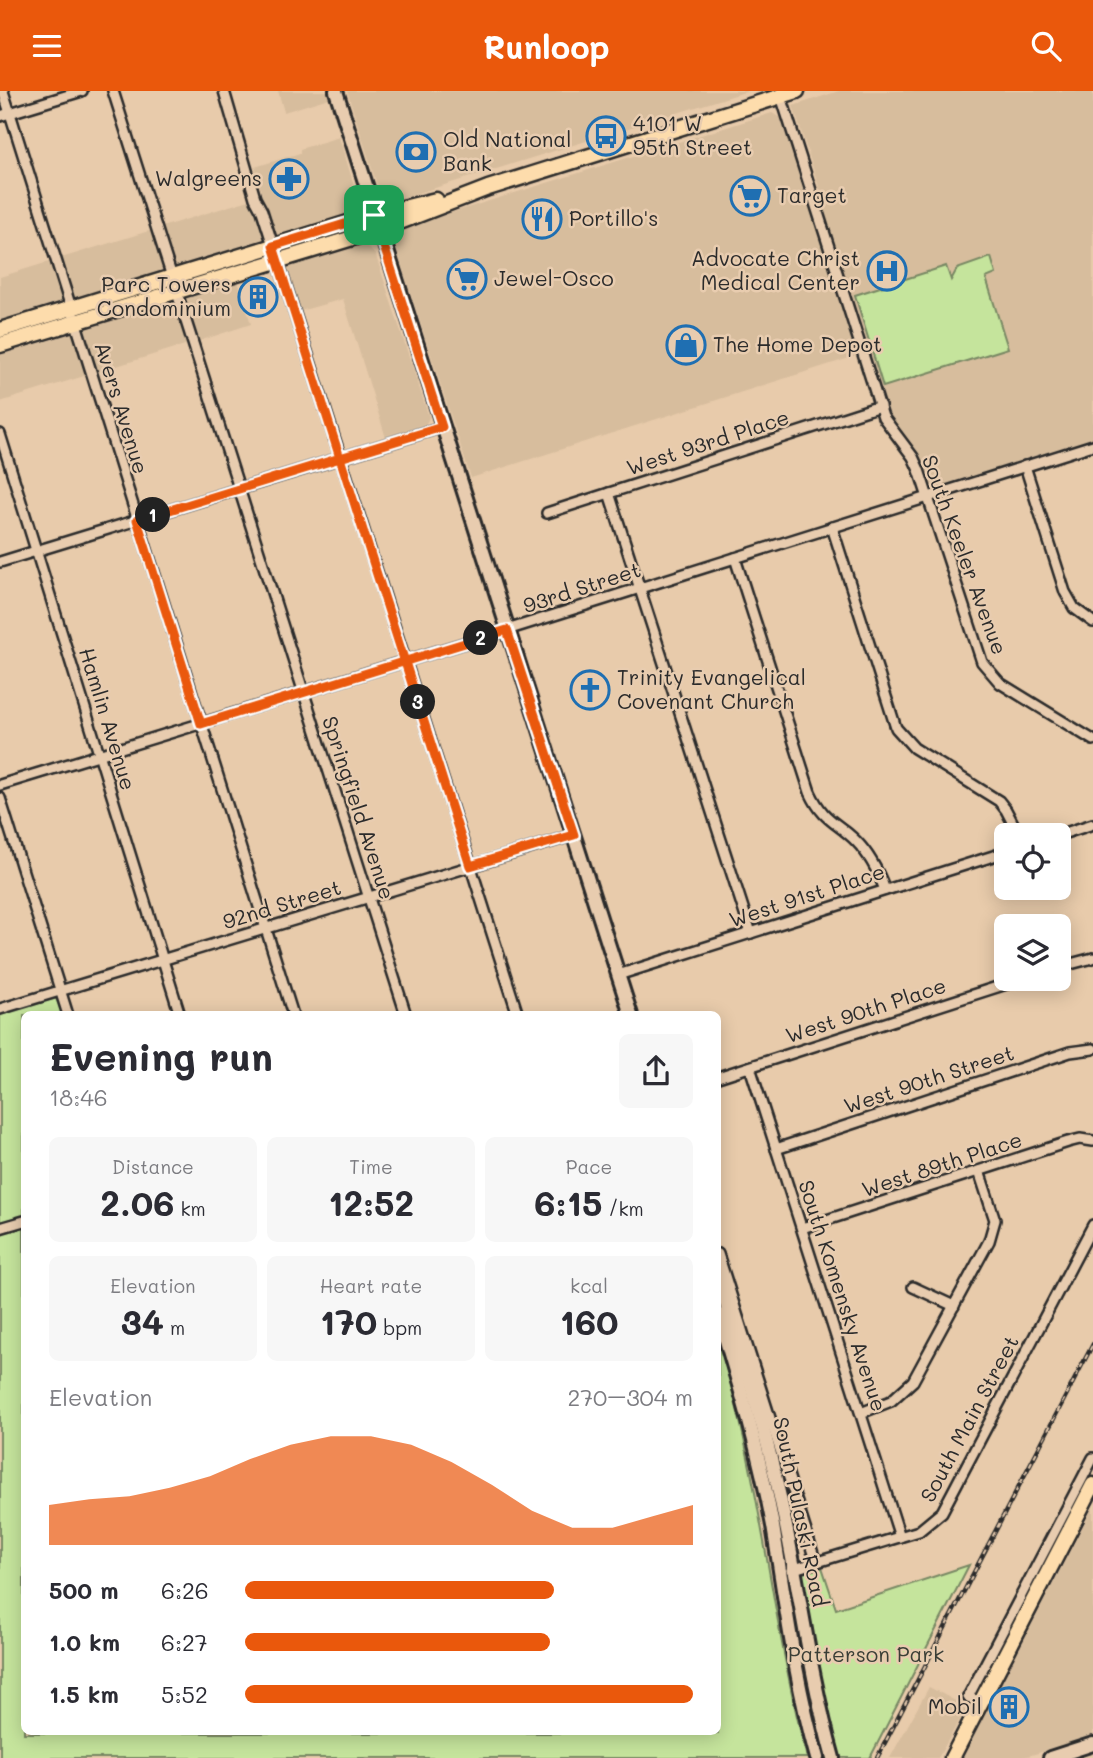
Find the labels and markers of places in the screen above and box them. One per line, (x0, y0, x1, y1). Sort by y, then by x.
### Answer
place label: 4101 W 95th Street (633, 109, 752, 160)
bus stop icon: 4101 W 95th Street (585, 115, 627, 157)
place label: Old National Bank (443, 125, 572, 176)
bank icon: Old National Bank (395, 131, 437, 173)
pharmacy icon: Walgreens (268, 158, 310, 200)
place label: Walgreens (155, 164, 262, 191)
supermarket icon: Target (729, 175, 771, 217)
place label: Target (777, 181, 847, 208)
pin (344, 185, 404, 245)
restaurant icon: Portillo's (521, 198, 563, 240)
place label: Portillo's (569, 204, 658, 231)
place label: Advocate Christ Medical Center (691, 244, 860, 295)
hospital icon: Advocate Christ Medical Center (866, 250, 908, 292)
supermarket icon: Jewel-Osco (446, 258, 488, 300)
place label: Jewel-Osco (494, 264, 614, 291)
place label: Parc Towers Condominium (97, 270, 231, 321)
building icon: Parc Towers Condominium (237, 276, 279, 318)
shop icon: The Home Depot (665, 324, 707, 366)
place label: The Home Depot (713, 330, 882, 357)
pin: 1 (136, 497, 170, 533)
pin: 2 (463, 621, 498, 655)
place label: Trinity Evangelical Covenant Church (617, 663, 806, 714)
church icon: Trinity Evangelical Covenant Church (569, 669, 611, 711)
pin: 3 (400, 685, 436, 719)
building icon: Mobil (988, 1686, 1030, 1728)
place label: Mobil (928, 1692, 982, 1719)

